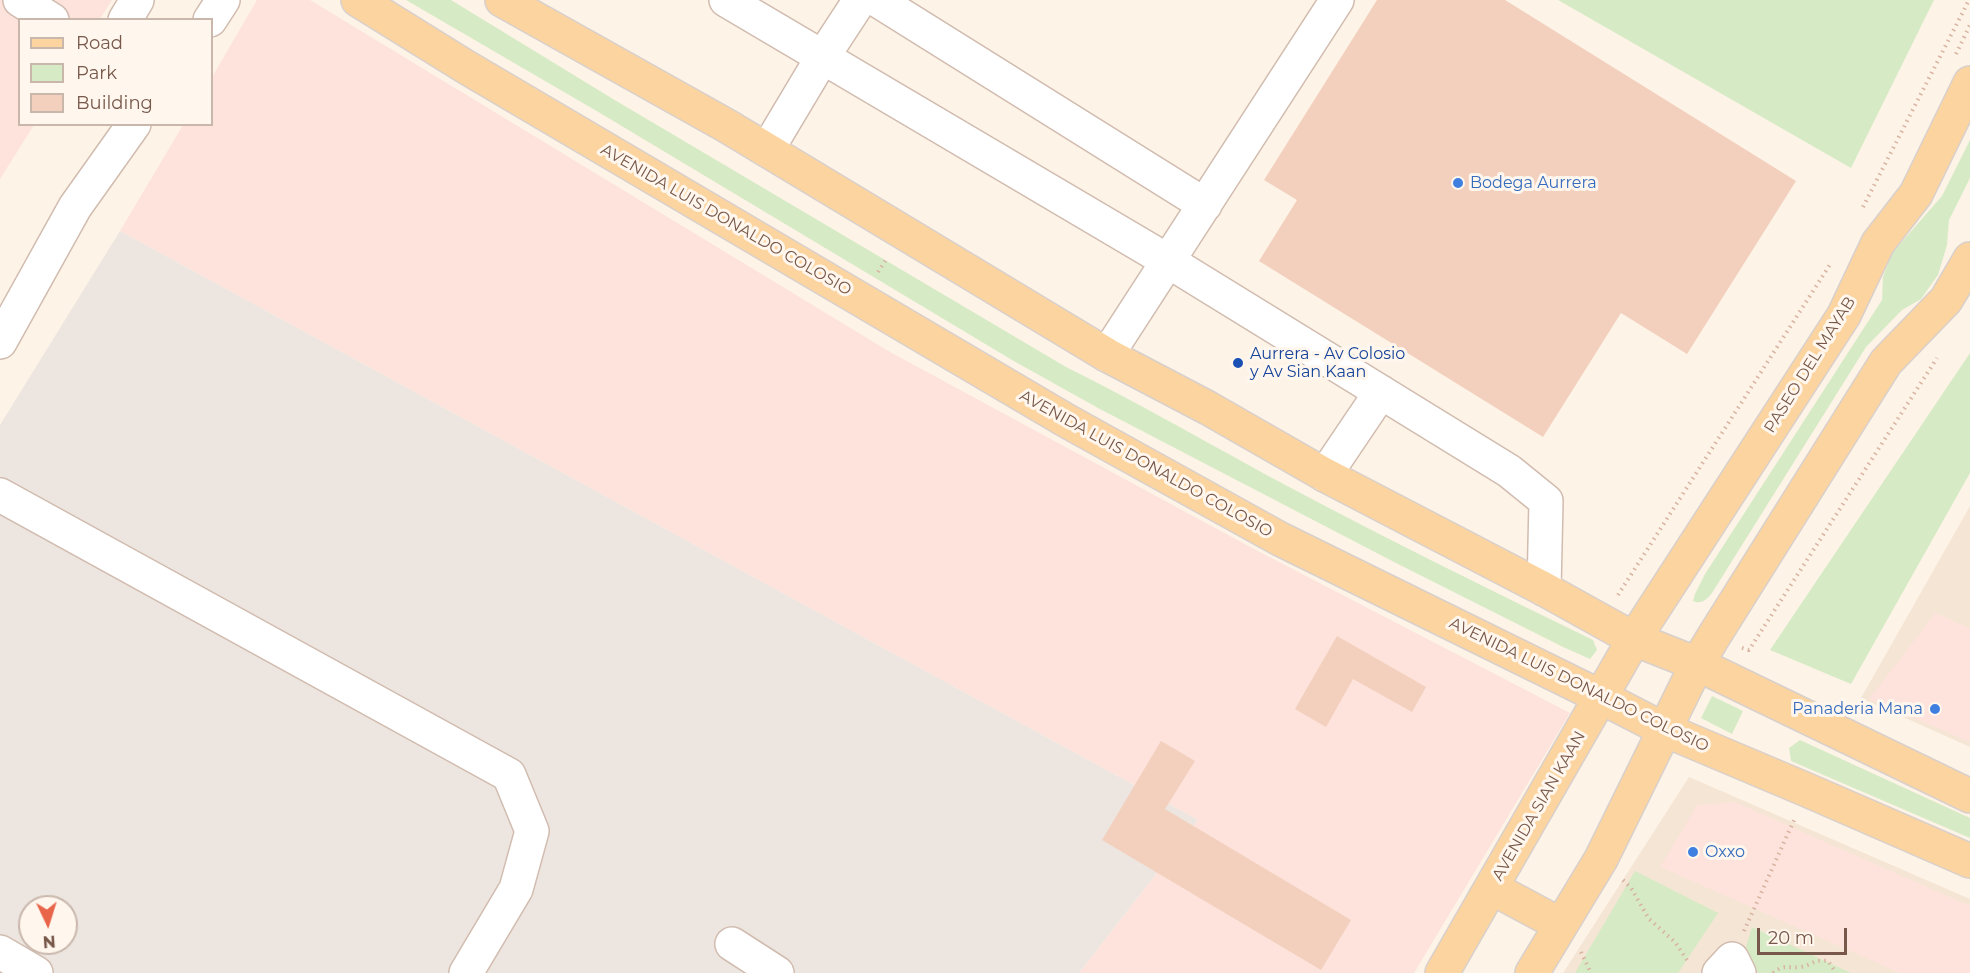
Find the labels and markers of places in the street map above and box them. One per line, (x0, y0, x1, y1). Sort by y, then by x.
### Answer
place label: Bodega Aurrera (1470, 173, 1597, 193)
marker: Bodega Aurrera (1451, 176, 1465, 190)
place label: Aurrera - Av Colosio y Av Sian Kaan (1250, 344, 1405, 382)
marker: Aurrera - Av Colosio y Av Sian Kaan (1231, 356, 1245, 370)
place label: Panaderia Mana (1792, 699, 1923, 719)
marker: Panaderia Mana (1928, 702, 1942, 716)
place label: Oxxo (1705, 842, 1745, 862)
marker: Oxxo (1686, 845, 1700, 859)

